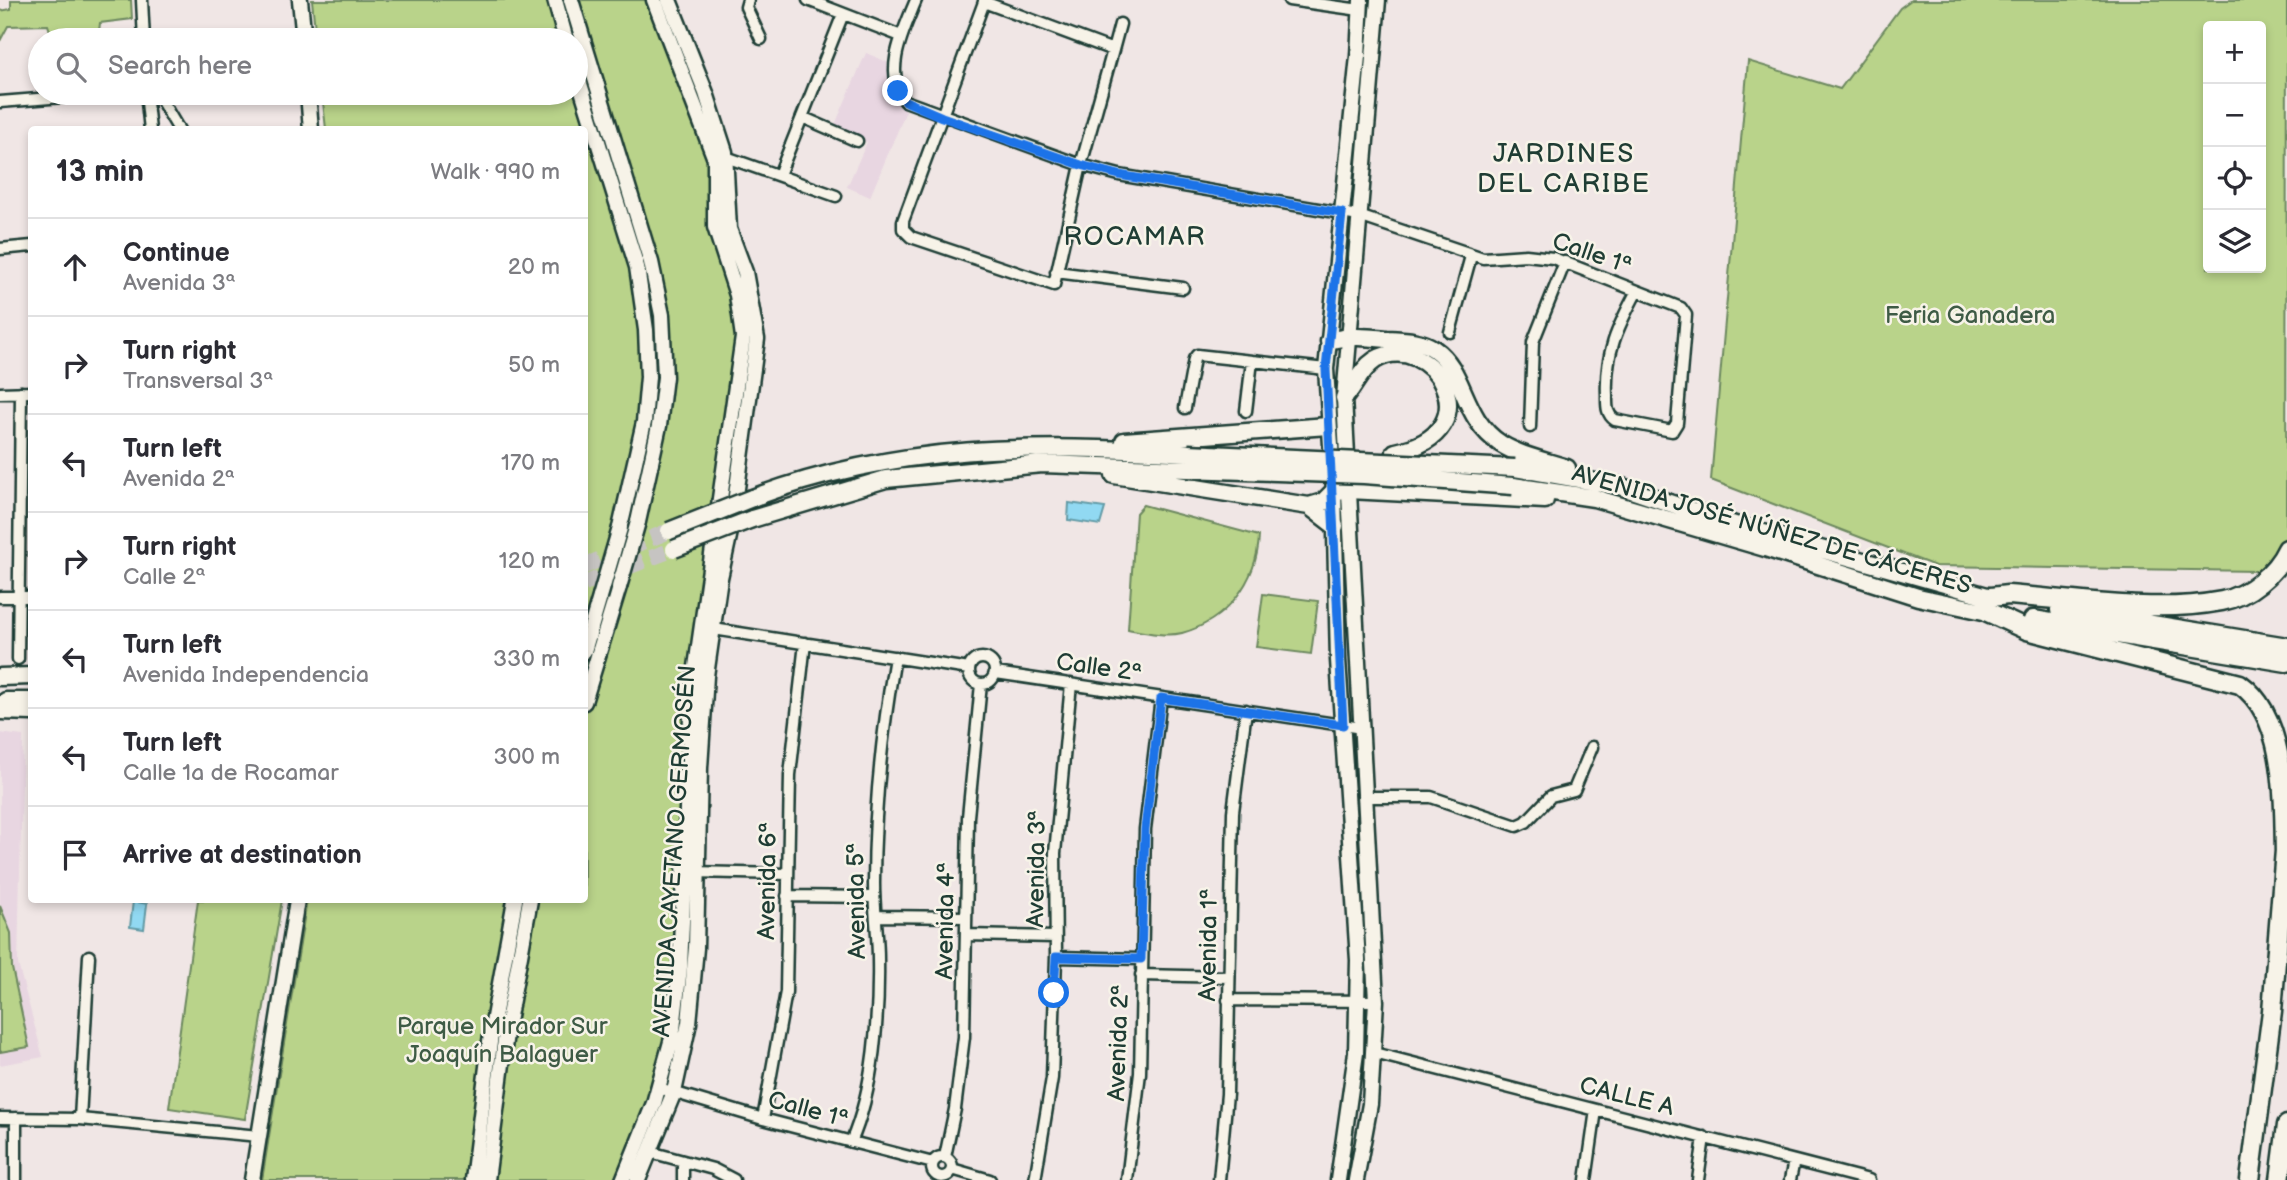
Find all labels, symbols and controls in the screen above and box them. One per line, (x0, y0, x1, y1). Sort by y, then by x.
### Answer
map controls (2203, 21, 2266, 273)
button: + (2203, 21, 2266, 84)
search box (28, 28, 588, 105)
icon: search (52, 48, 90, 86)
text: Search here (108, 51, 252, 82)
route end (882, 75, 913, 106)
button: − (2203, 84, 2266, 147)
district label: JARDINES DEL CARIBE (1477, 139, 1651, 200)
button: locate (2203, 147, 2266, 210)
text: 13 min (56, 154, 144, 190)
text: Walk · 990 m (431, 158, 560, 186)
button: layers (2203, 210, 2266, 273)
district label: ROCAMAR (1063, 222, 1207, 253)
street label: Calle 1ª (1548, 226, 1635, 281)
text: Continue (123, 238, 230, 269)
icon: ahead (56, 248, 94, 286)
text: 20 m (508, 253, 560, 281)
text: Avenida 3ª (123, 269, 236, 297)
park label: Feria Ganadera (1885, 301, 2055, 330)
text: Turn right (123, 336, 236, 367)
icon: right (56, 346, 94, 384)
text: 50 m (508, 351, 560, 379)
text: Transversal 3ª (123, 367, 273, 395)
text: Turn left (123, 434, 222, 465)
icon: left (56, 444, 94, 482)
text: 170 m (501, 449, 560, 477)
street label: AVENIDA JOSÉ NÚÑEZ DE CÁCERES (1569, 458, 1975, 600)
text: Avenida 2ª (123, 465, 235, 493)
text: Turn right (123, 532, 236, 563)
icon: right (56, 542, 94, 580)
text: 120 m (499, 547, 560, 575)
text: Calle 2ª (123, 563, 205, 591)
text: Turn left (123, 630, 222, 661)
icon: left (56, 640, 94, 678)
text: 330 m (493, 645, 560, 673)
street label: Calle 2ª (1054, 647, 1144, 688)
text: Avenida Independencia (123, 661, 369, 689)
street label: AVENIDA CAYETANO GERMOSÉN (646, 664, 702, 1038)
text: Turn left (123, 728, 222, 759)
icon: left (56, 738, 94, 776)
text: 300 m (494, 743, 560, 771)
text: Calle 1a de Rocamar (123, 759, 339, 787)
street label: Avenida 3ª (1021, 810, 1052, 928)
street label: Avenida 6ª (752, 822, 783, 940)
icon: arrive (56, 836, 94, 874)
text: Arrive at destination (123, 840, 362, 871)
street label: Avenida 5ª (841, 843, 872, 959)
street label: Avenida 4ª (930, 862, 961, 980)
street label: Avenida 1ª (1193, 889, 1224, 1002)
route start (1038, 977, 1069, 1008)
street label: Avenida 2ª (1102, 984, 1135, 1102)
park label: Parque Mirador Sur Joaquín Balaguer (397, 1012, 608, 1069)
street label: CALLE A (1577, 1071, 1677, 1122)
street label: Calle 1ª (765, 1085, 851, 1134)

